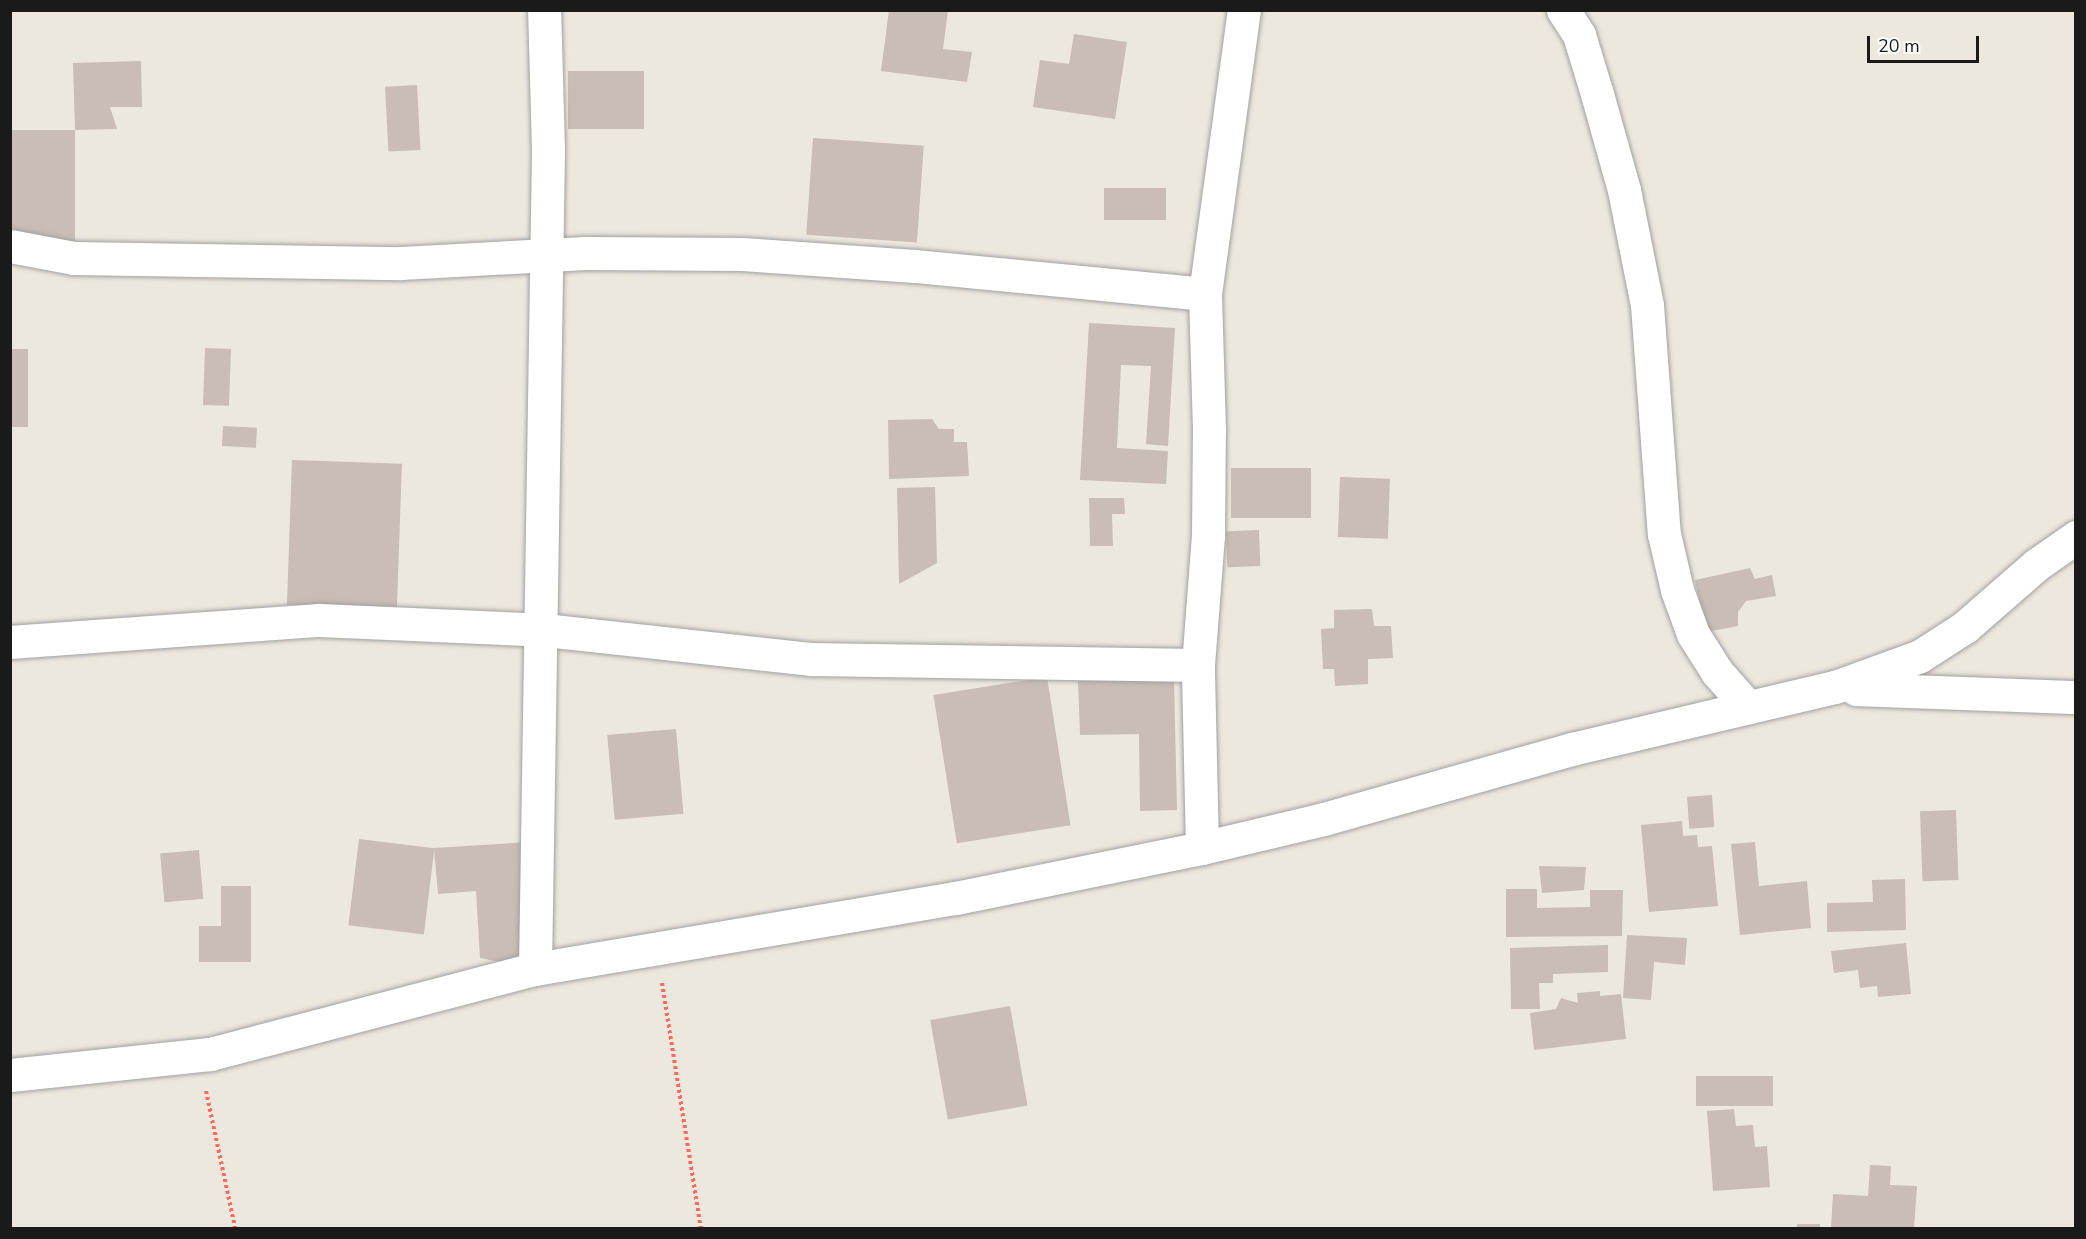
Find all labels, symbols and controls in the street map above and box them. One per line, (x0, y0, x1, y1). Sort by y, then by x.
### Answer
scale bar (1870, 24, 1982, 62)
text: 20 m (1878, 34, 1920, 58)

